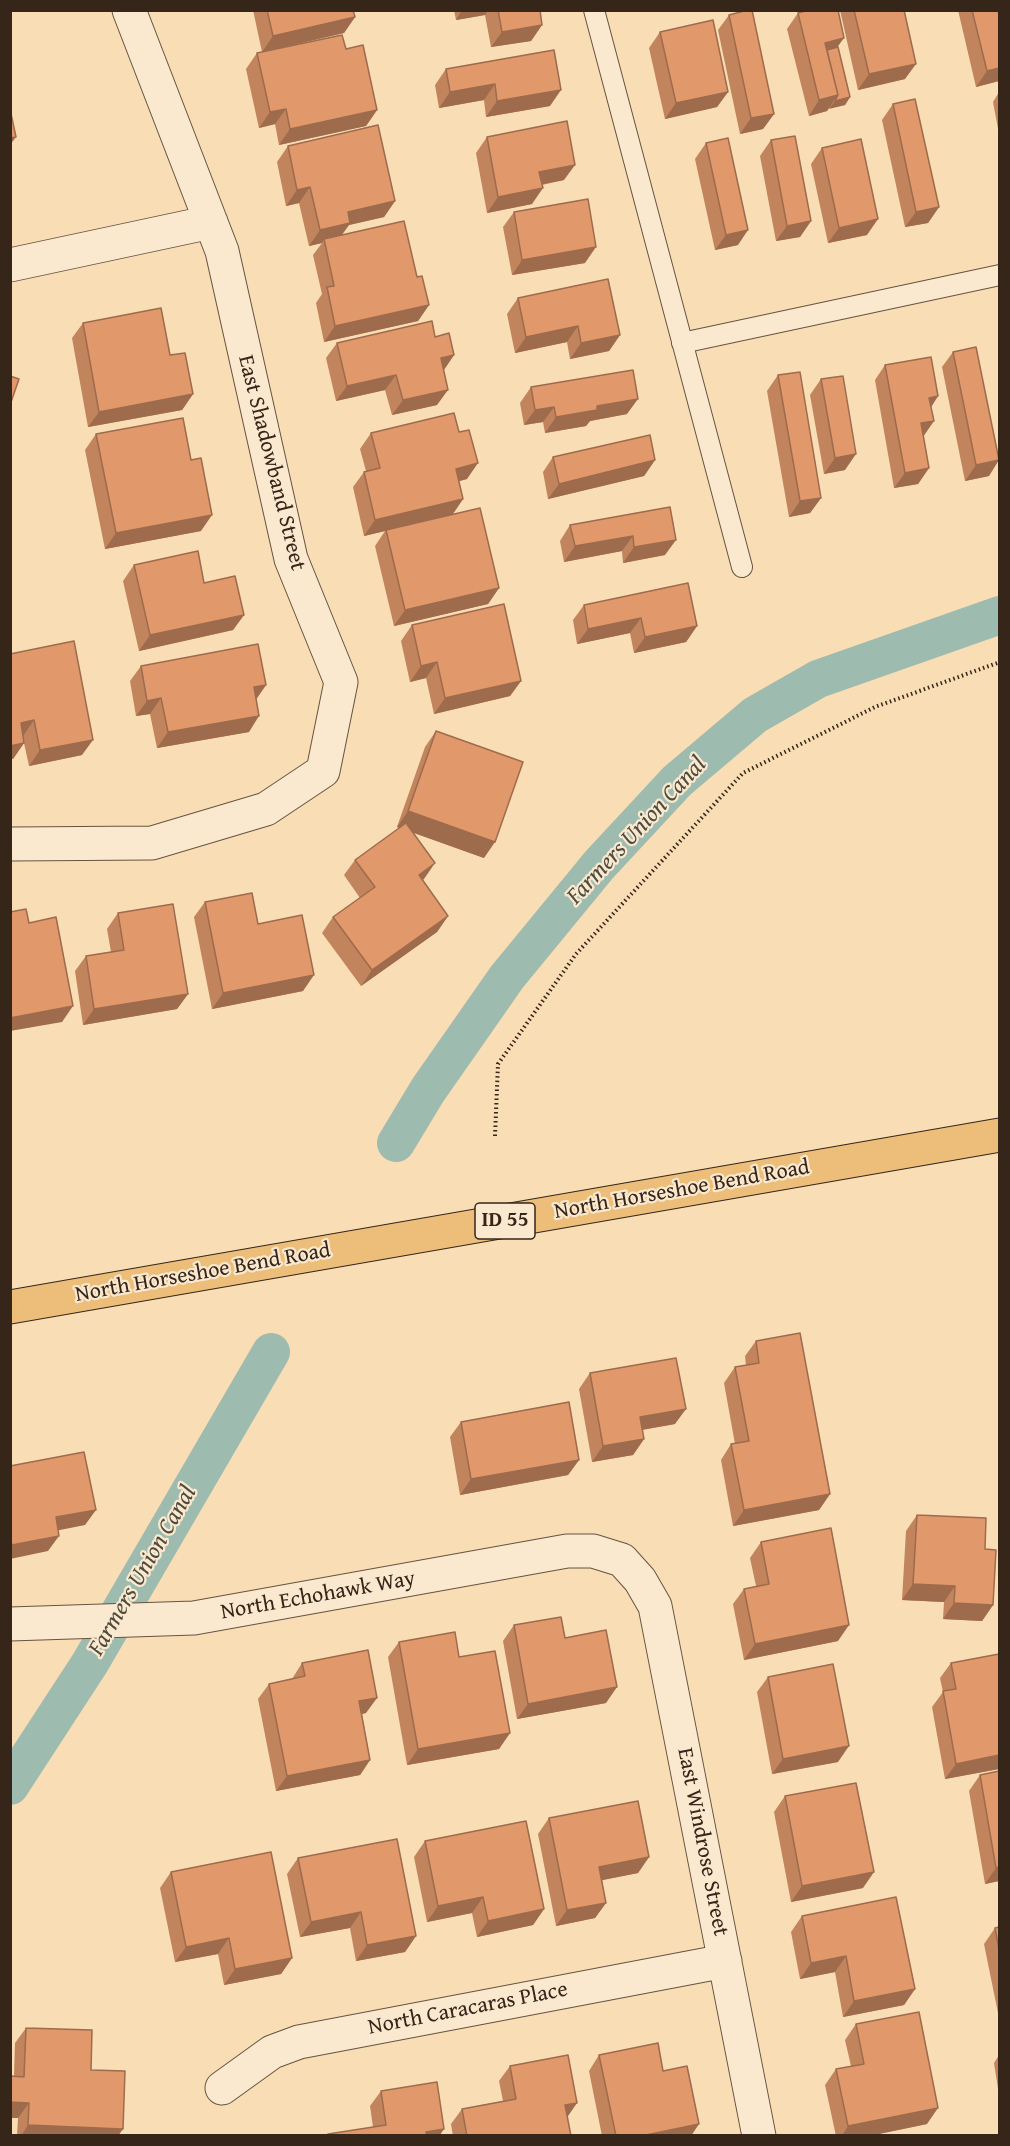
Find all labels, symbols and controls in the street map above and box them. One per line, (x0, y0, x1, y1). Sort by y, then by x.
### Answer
street label: East Shadowband Street (231, 353, 311, 573)
water label: Farmers Union Canal (561, 751, 713, 911)
street label: North Horseshoe Bend Road (552, 1155, 812, 1225)
road number: ID 55 (475, 1203, 535, 1239)
street label: North Horseshoe Bend Road (73, 1238, 333, 1308)
water label: Farmers Union Canal (83, 1481, 203, 1661)
street label: North Echohawk Way (219, 1566, 417, 1626)
street label: East Windrose Street (671, 1746, 733, 1938)
street label: North Caracaras Place (366, 1977, 570, 2041)

